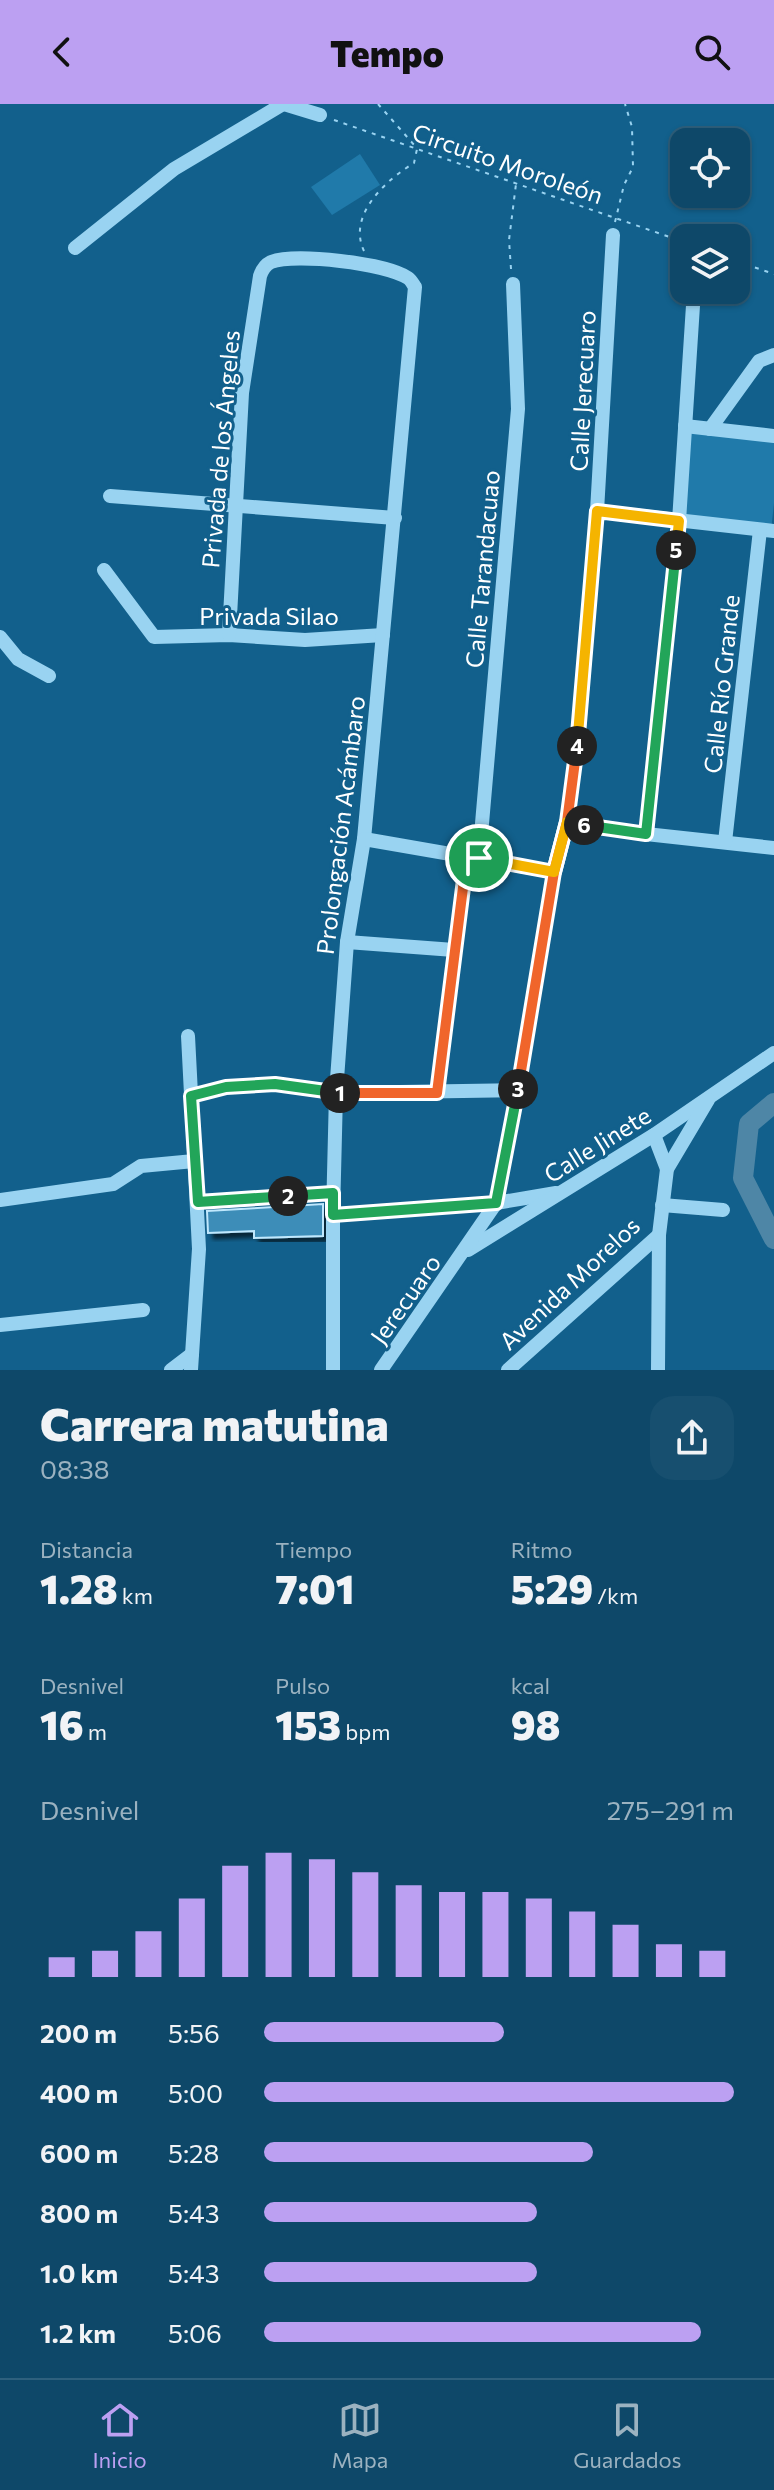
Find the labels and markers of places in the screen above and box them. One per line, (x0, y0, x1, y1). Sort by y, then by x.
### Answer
pin: 5 (656, 530, 696, 570)
pin: 4 (557, 726, 597, 766)
pin: 6 (564, 805, 604, 845)
pin (445, 824, 513, 892)
pin: 3 (498, 1069, 538, 1109)
pin: 1 (320, 1073, 360, 1113)
pin: 2 (268, 1176, 308, 1216)

